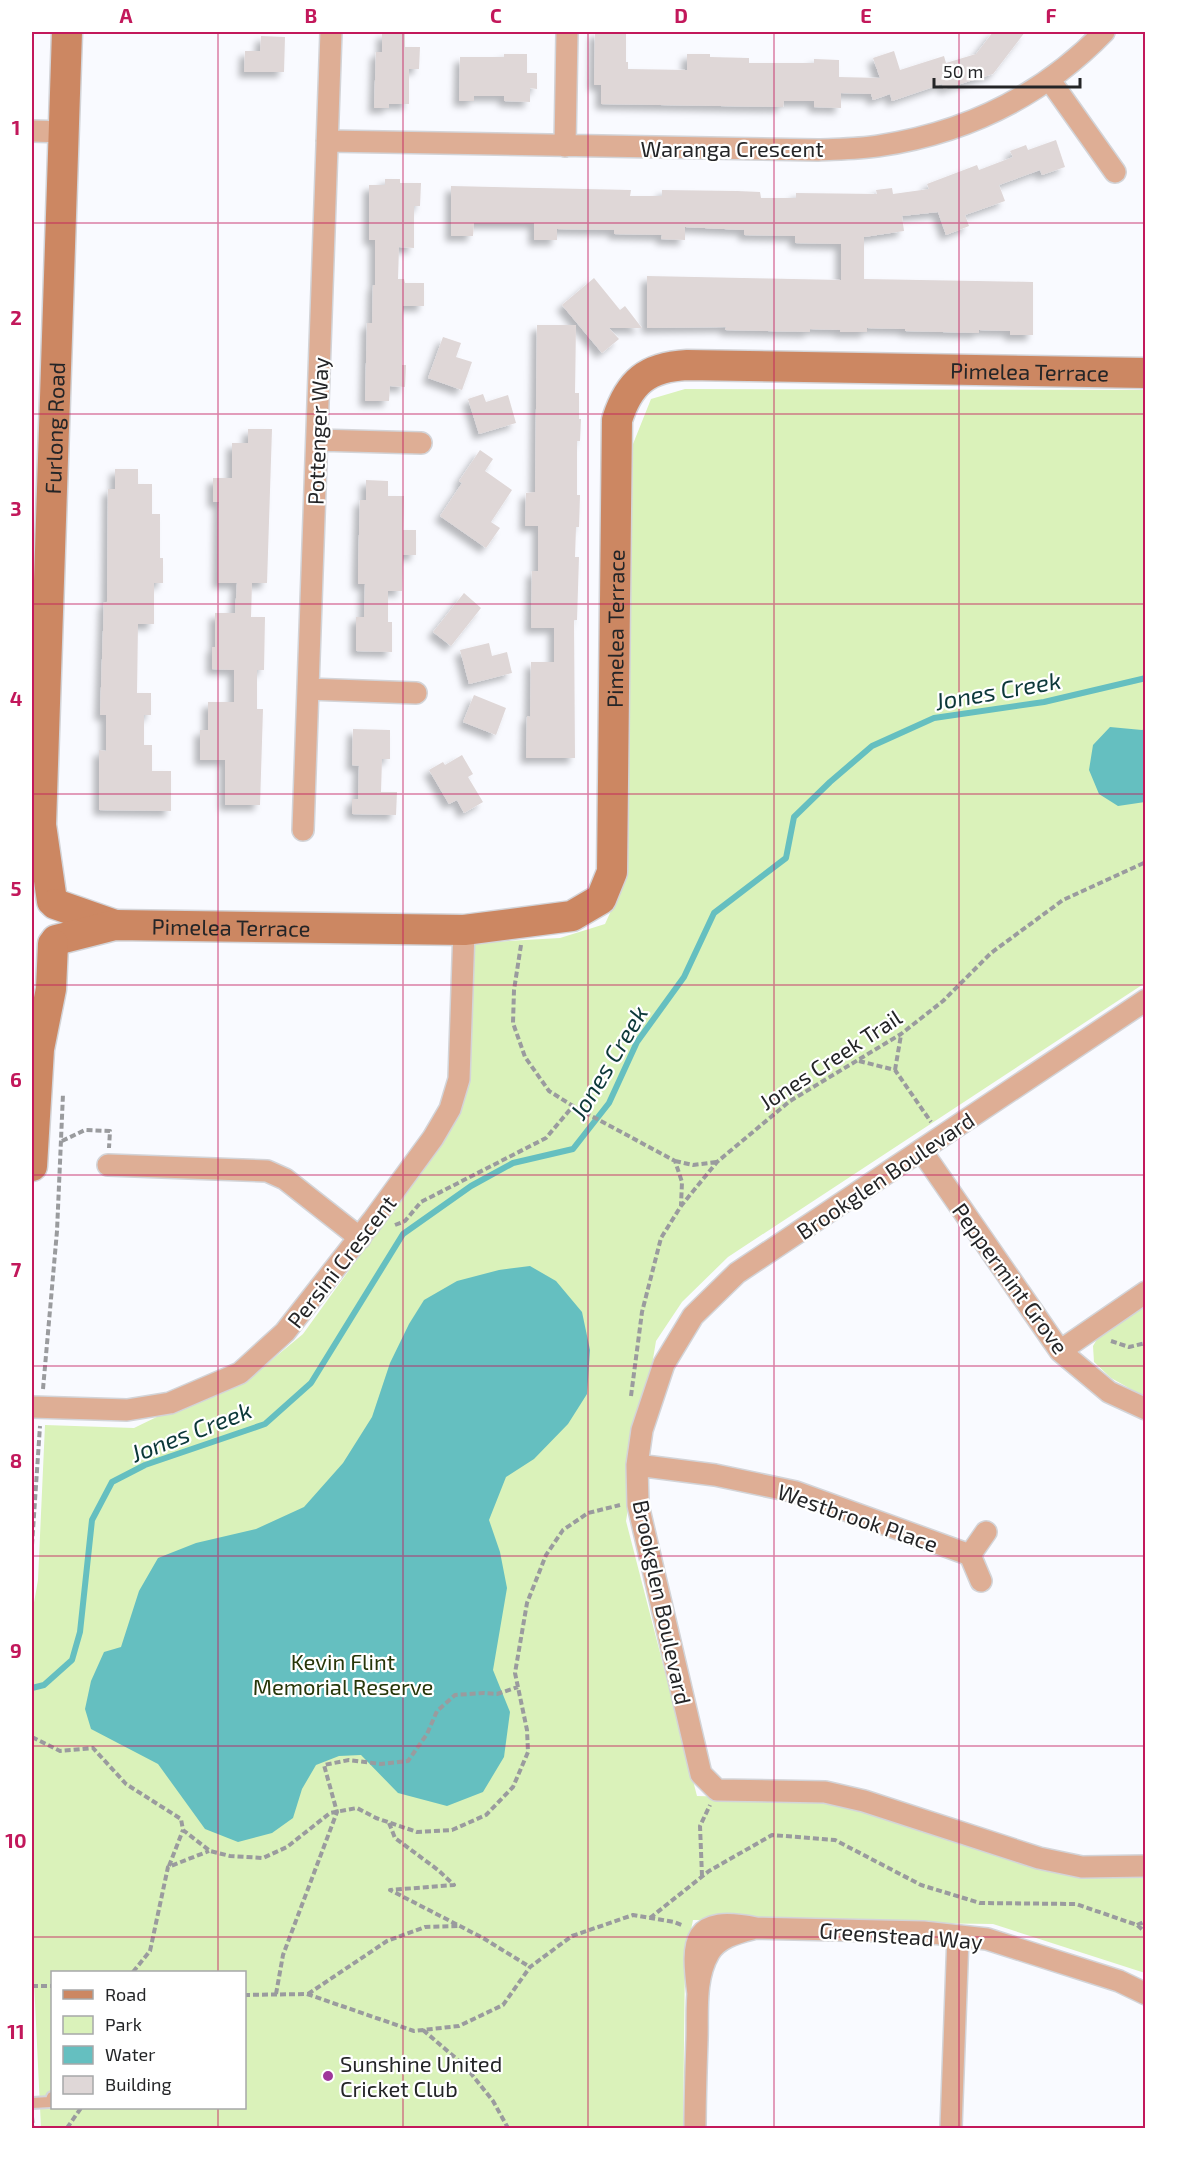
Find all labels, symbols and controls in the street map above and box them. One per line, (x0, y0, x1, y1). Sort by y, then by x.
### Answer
text: A (119, 3, 133, 27)
text: B (305, 3, 317, 27)
text: C (490, 3, 502, 27)
text: D (674, 3, 688, 27)
text: E (860, 3, 872, 27)
text: F (1045, 3, 1057, 27)
scale bar (934, 51, 1080, 89)
text: 50 m (943, 60, 983, 82)
text: 1 (12, 115, 20, 139)
street label: Waranga Crescent (640, 135, 824, 161)
text: 2 (10, 305, 22, 329)
street label: Pottenger Way (301, 356, 333, 505)
street label: Pimelea Terrace (950, 357, 1109, 385)
street label: Furlong Road (39, 361, 69, 495)
text: 3 (10, 496, 22, 520)
street label: Pimelea Terrace (601, 549, 629, 708)
water label: Jones Creek (932, 665, 1063, 715)
text: 4 (10, 686, 23, 710)
text: 5 (10, 876, 22, 900)
street label: Pimelea Terrace (152, 913, 311, 941)
water label: Jones Creek (562, 1000, 653, 1125)
street label: Jones Creek Trail (754, 1003, 906, 1115)
text: 6 (10, 1067, 22, 1091)
street label: Brookglen Boulevard (791, 1106, 979, 1244)
street label: Persini Crescent (281, 1190, 401, 1332)
street label: Peppermint Grove (948, 1198, 1074, 1358)
text: 7 (11, 1257, 22, 1281)
water label: Jones Creek (126, 1395, 256, 1468)
text: 8 (10, 1448, 22, 1472)
street label: Westbrook Place (774, 1477, 942, 1557)
street label: Brookglen Boulevard (629, 1497, 697, 1707)
text: 9 (10, 1638, 22, 1662)
park label: Kevin Flint Memorial Reserve (253, 1648, 433, 1699)
text: 10 (5, 1828, 27, 1852)
street label: Greenstead Way (818, 1916, 984, 1954)
legend (51, 1971, 246, 2109)
text: Road (105, 1983, 146, 2005)
text: Park (105, 2013, 142, 2035)
text: 11 (7, 2019, 25, 2043)
text: Water (105, 2043, 155, 2065)
place label: Sunshine United Cricket Club (340, 2050, 502, 2101)
marker: Sunshine United Cricket Club (321, 2069, 335, 2083)
text: Building (105, 2073, 172, 2095)

